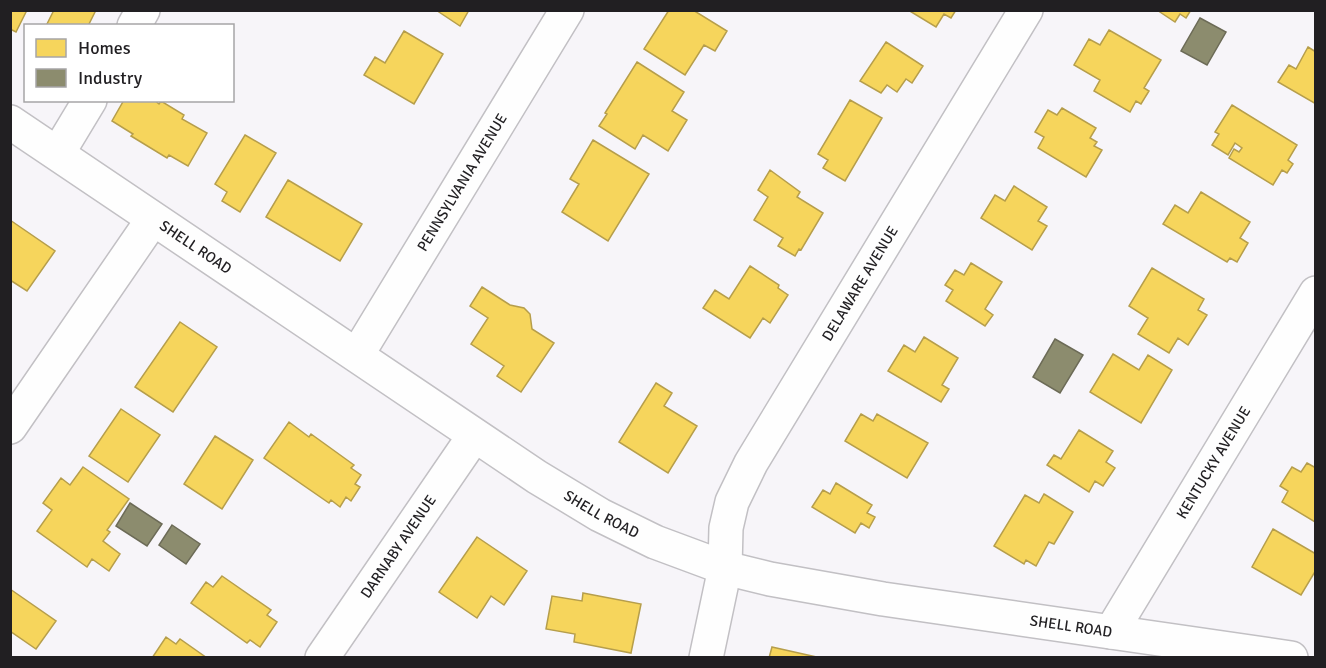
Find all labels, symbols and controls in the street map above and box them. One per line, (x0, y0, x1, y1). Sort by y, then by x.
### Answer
legend (24, 24, 234, 102)
text: Homes (78, 37, 131, 59)
text: Industry (78, 67, 143, 89)
street label: PENNSYLVANIA AVENUE (413, 110, 511, 255)
street label: SHELL ROAD (156, 216, 235, 278)
street label: DELAWARE AVENUE (818, 223, 902, 344)
street label: KENTUCKY AVENUE (1173, 403, 1254, 522)
street label: SHELL ROAD (561, 486, 642, 542)
street label: DARNABY AVENUE (357, 492, 440, 602)
street label: SHELL ROAD (1029, 611, 1113, 641)

